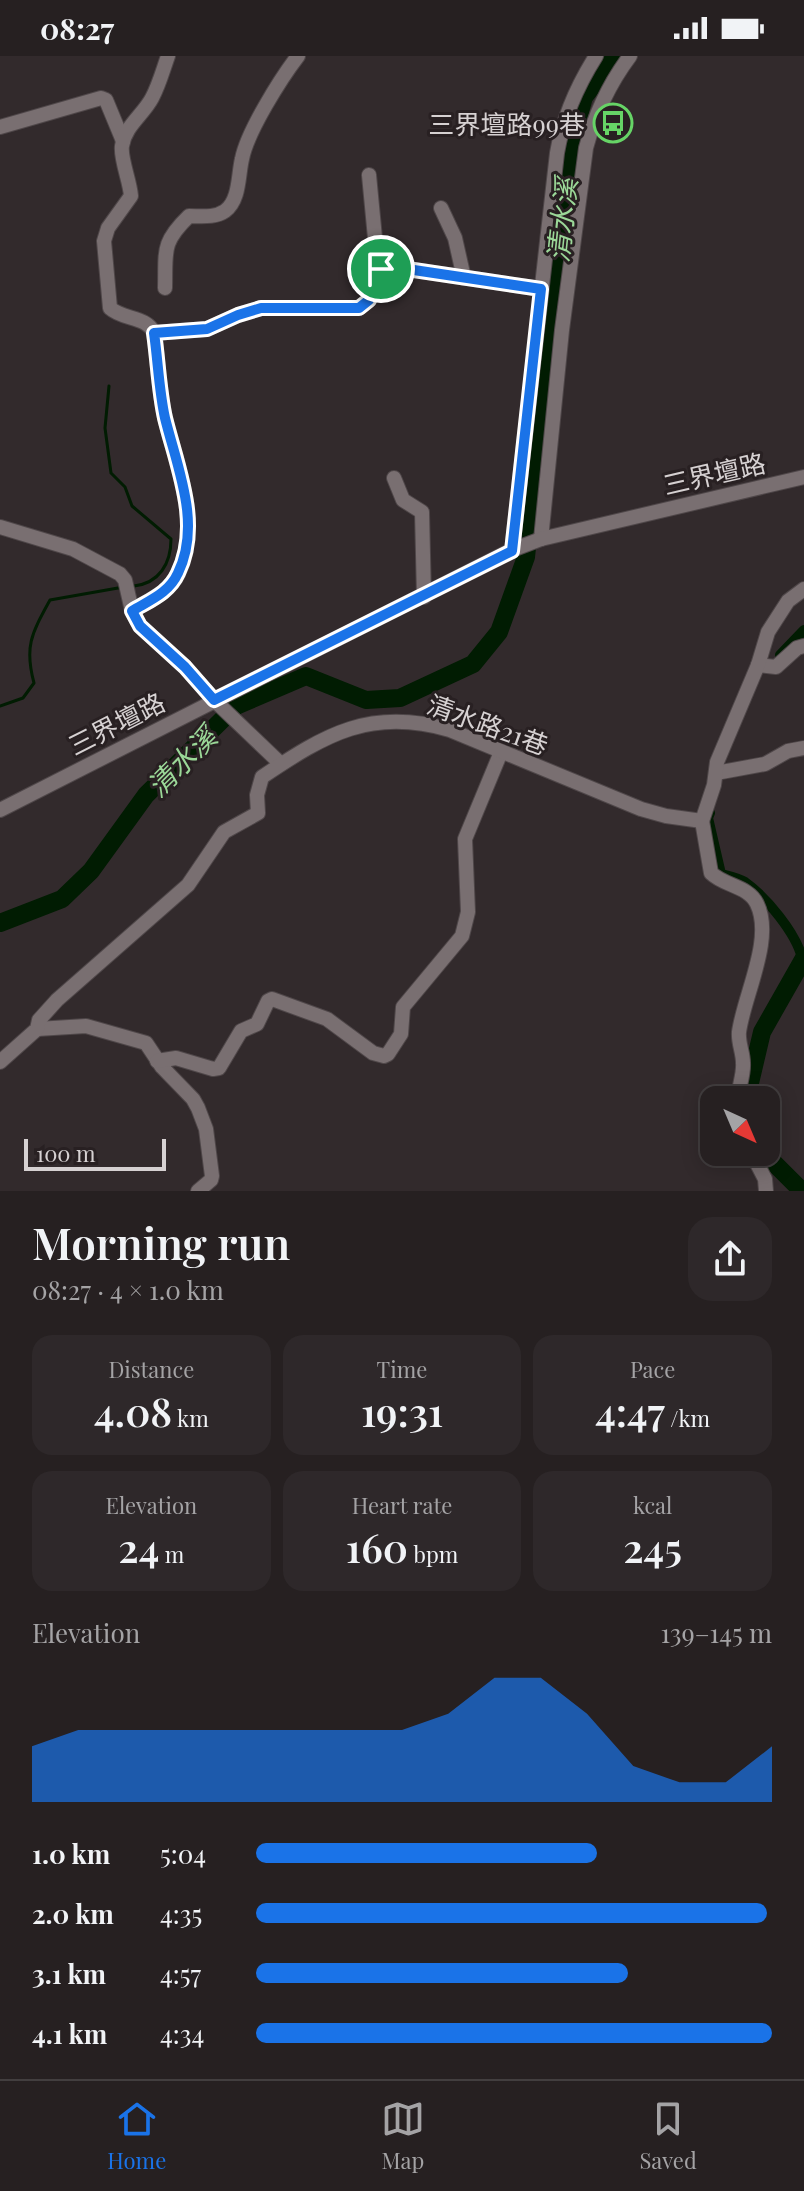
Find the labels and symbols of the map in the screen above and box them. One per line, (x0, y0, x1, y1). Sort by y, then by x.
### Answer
bus stop icon: 三界壇路99巷 (592, 102, 634, 144)
place label: 三界壇路99巷 (429, 106, 585, 141)
water label: 清水溪 (538, 172, 584, 264)
pin (347, 235, 415, 303)
street label: 三界壇路 (659, 444, 769, 502)
street label: 三界壇路 (62, 684, 170, 762)
street label: 清水路21巷 (423, 686, 553, 762)
water label: 清水溪 (138, 715, 227, 804)
north arrow (700, 1086, 780, 1166)
scale bar (24, 1135, 166, 1171)

